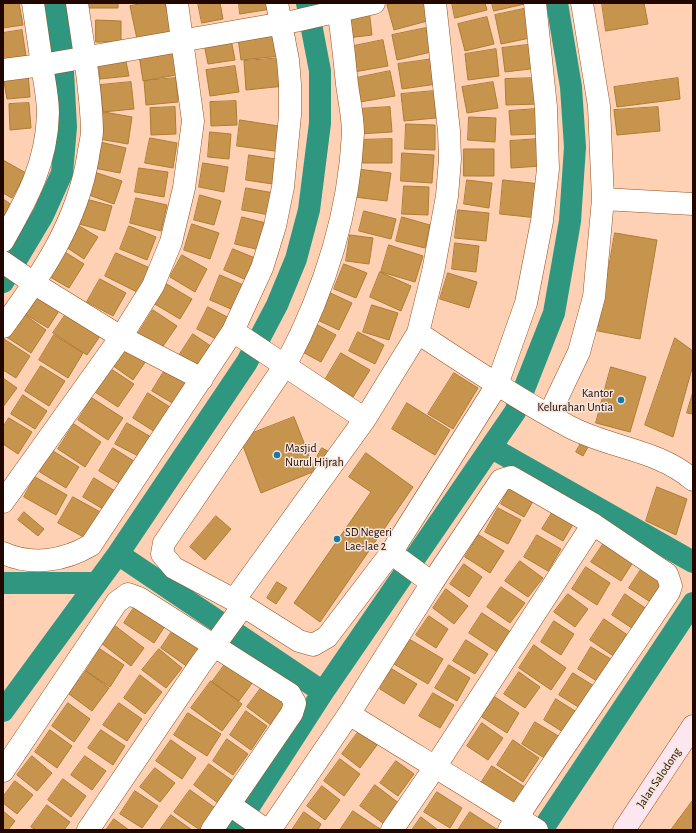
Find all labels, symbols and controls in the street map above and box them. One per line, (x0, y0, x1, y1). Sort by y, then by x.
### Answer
place label: Kantor Kelurahan Untia (537, 386, 613, 414)
marker: Kantor Kelurahan Untia (616, 395, 626, 405)
place label: Masjid Nurul Hijrah (285, 441, 344, 469)
marker: Masjid Nurul Hijrah (272, 450, 282, 460)
place label: SD Negeri Lae-lae 2 (345, 525, 392, 553)
marker: SD Negeri Lae-lae 2 (332, 534, 342, 544)
street label: Jalan Salodong (634, 745, 684, 811)

